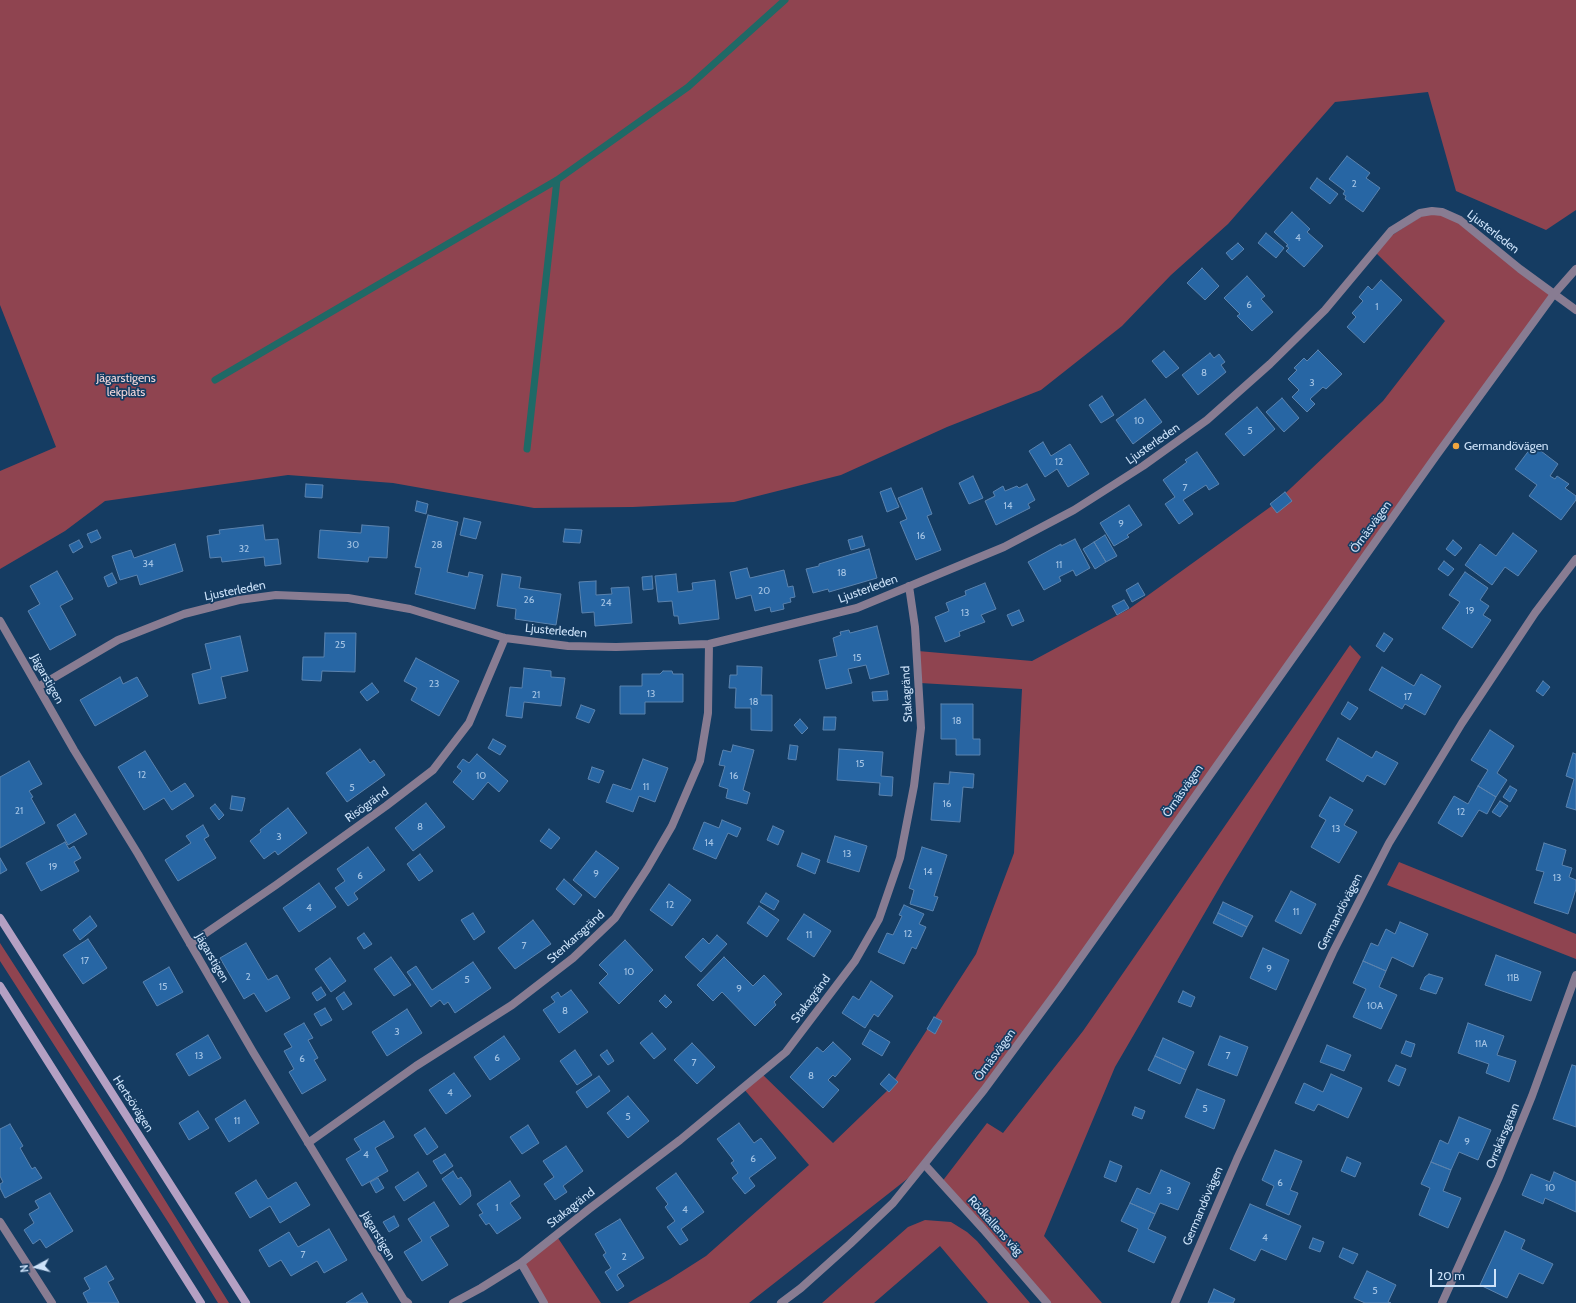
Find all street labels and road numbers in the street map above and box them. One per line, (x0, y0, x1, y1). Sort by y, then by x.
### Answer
street label: Ljusterleden (1464, 207, 1522, 257)
street label: Ljusterleden (1123, 420, 1183, 468)
street label: Örnäsvägen (1347, 498, 1395, 556)
street label: Ljusterleden (836, 572, 900, 606)
street label: Ljusterleden (203, 578, 267, 604)
street label: Ljusterleden (524, 621, 588, 641)
street label: Jägarstigen (27, 652, 67, 706)
street label: Stakagränd (898, 665, 916, 723)
street label: Örnäsvägen (1160, 762, 1206, 820)
street label: Risögränd (343, 784, 391, 826)
street label: Germandövägen (1314, 871, 1366, 953)
street label: Stenkarsgränd (544, 907, 608, 967)
street label: Jägarstigen (192, 931, 232, 985)
street label: Stakagränd (788, 972, 834, 1026)
street label: Örnäsvägen (971, 1026, 1019, 1084)
street label: Hertsövägen (109, 1073, 157, 1135)
street label: Orrskärsgatan (1483, 1101, 1523, 1171)
street label: Germandövägen (1180, 1164, 1226, 1248)
street label: Stakagränd (544, 1185, 598, 1231)
street label: Rödkallens väg (965, 1193, 1025, 1259)
street label: Jägarstigen (358, 1209, 398, 1263)

